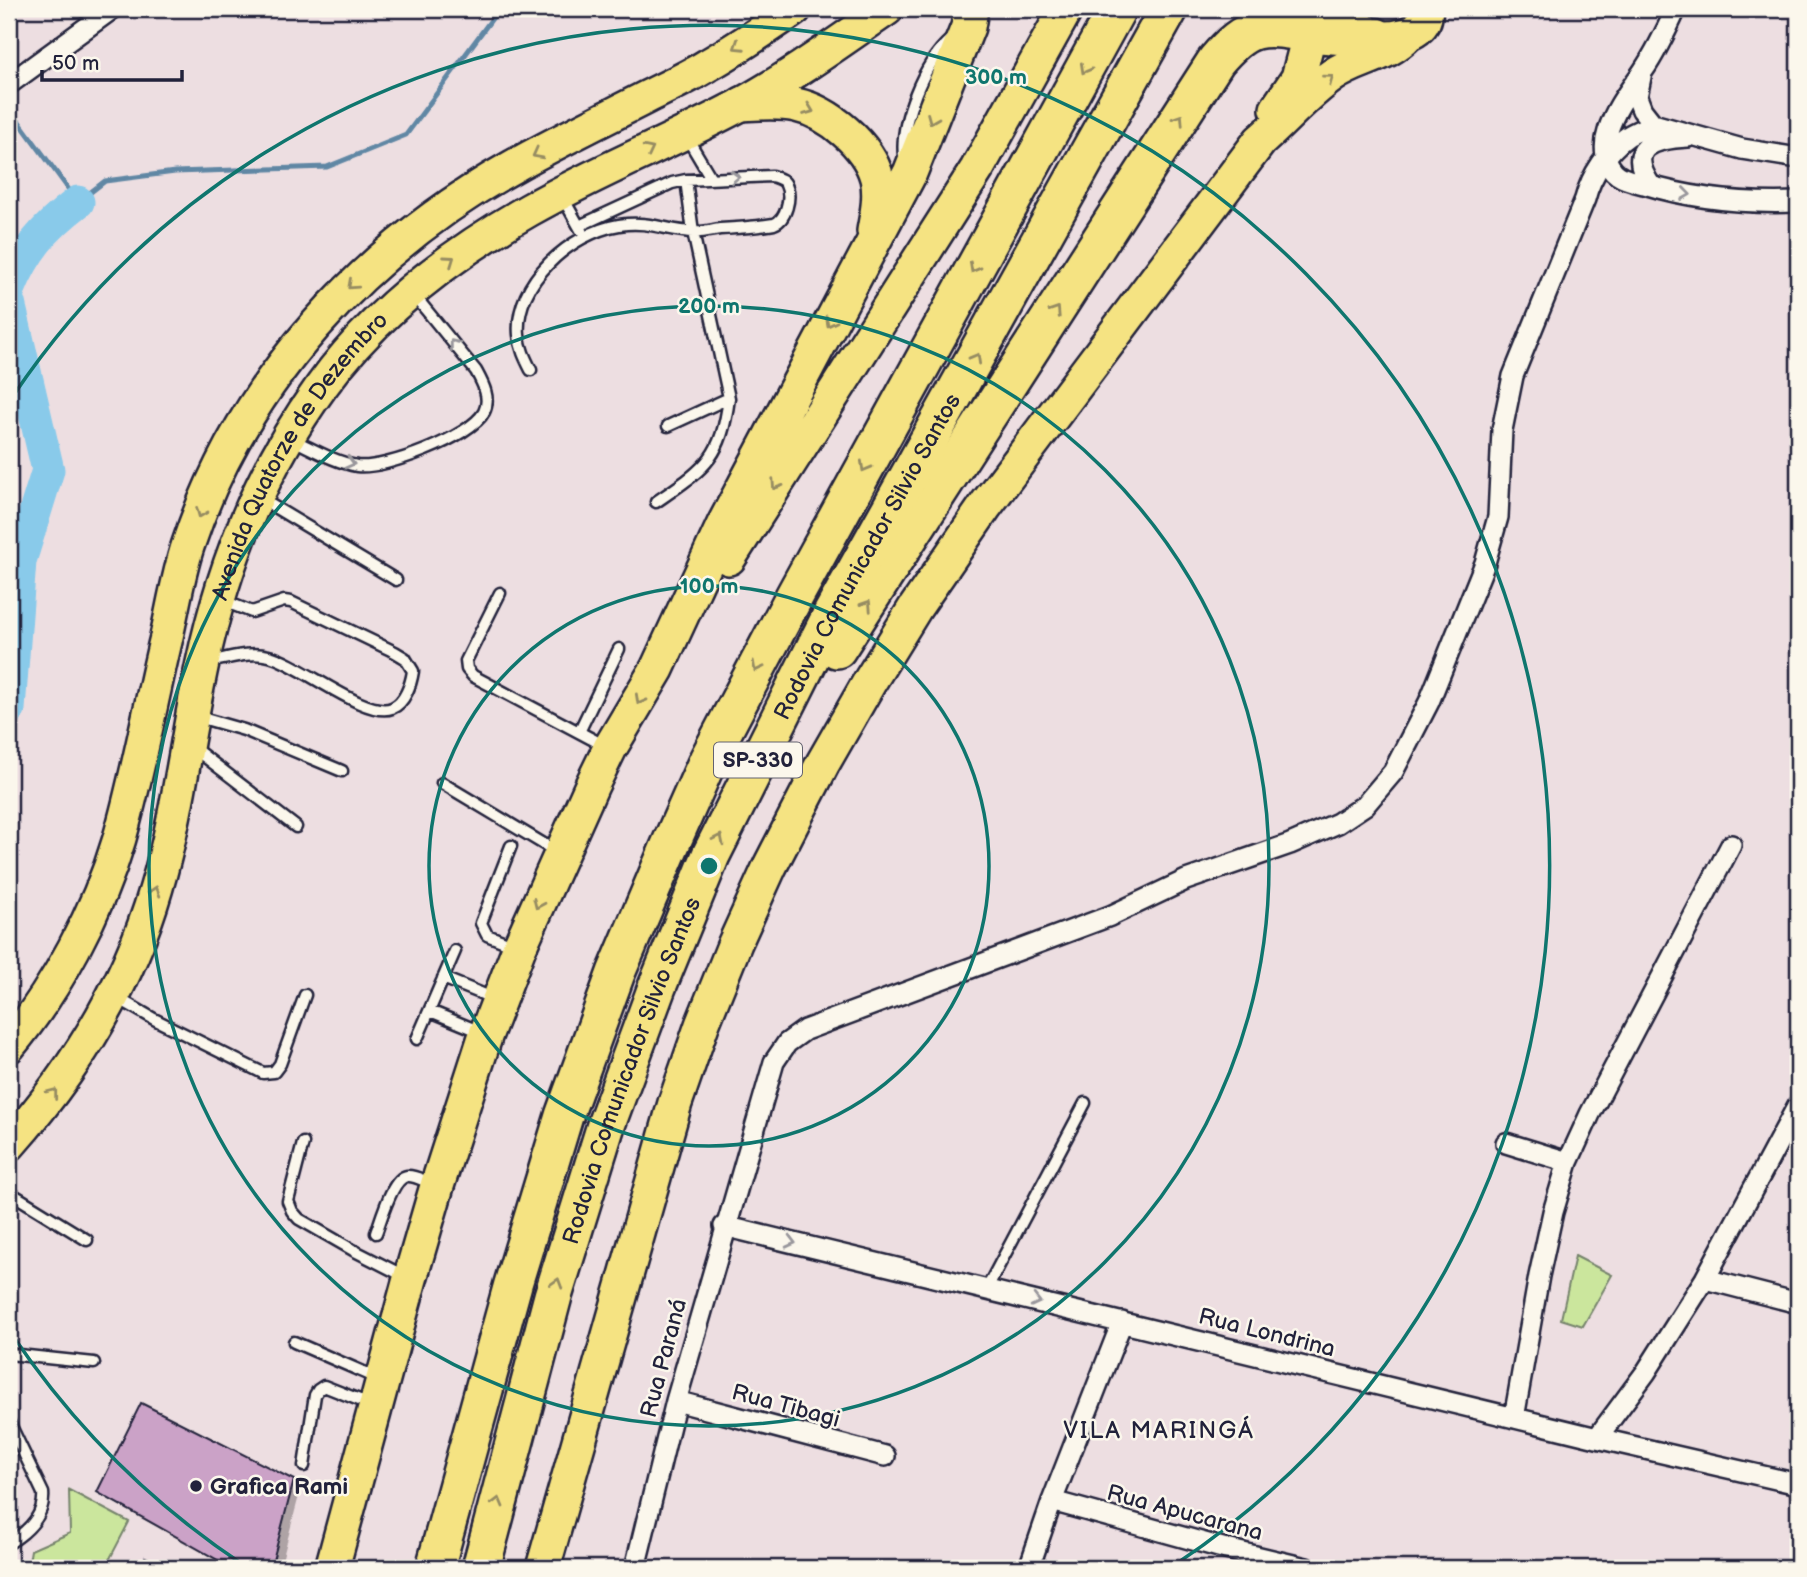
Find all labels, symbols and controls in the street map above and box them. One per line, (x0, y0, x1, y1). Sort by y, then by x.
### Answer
scale bar (42, 38, 182, 82)
one-way arrow (732, 38, 745, 51)
text: 50 m (52, 51, 99, 76)
one-way arrow (1080, 62, 1093, 74)
text: 300 m (965, 65, 1027, 90)
one-way arrow (1321, 74, 1334, 87)
one-way arrow (802, 101, 814, 115)
one-way arrow (927, 112, 941, 124)
one-way arrow (1170, 114, 1183, 127)
one-way arrow (532, 145, 545, 159)
one-way arrow (642, 145, 654, 159)
one-way arrow (730, 169, 741, 184)
one-way arrow (1681, 186, 1692, 201)
one-way arrow (442, 256, 455, 268)
one-way arrow (969, 260, 982, 273)
one-way arrow (348, 276, 361, 289)
text: 200 m (678, 294, 740, 319)
one-way arrow (1048, 305, 1061, 318)
street label: Avenida Quatorze de Dezembro (206, 306, 394, 604)
one-way arrow (825, 315, 838, 327)
one-way arrow (450, 340, 463, 352)
one-way arrow (968, 352, 981, 365)
street label: Rodovia Comunicador Silvio Santos (768, 389, 967, 725)
one-way arrow (344, 455, 356, 469)
one-way arrow (860, 460, 873, 472)
one-way arrow (771, 477, 784, 490)
one-way arrow (195, 507, 209, 519)
text: 100 m (680, 574, 738, 599)
one-way arrow (858, 600, 871, 613)
one-way arrow (752, 660, 765, 673)
one-way arrow (635, 693, 648, 706)
road number: SP-330 (714, 742, 802, 778)
one-way arrow (710, 834, 724, 846)
centre of rings (697, 854, 721, 878)
one-way arrow (147, 885, 162, 897)
street label: Rodovia Comunicador Silvio Santos (557, 893, 707, 1248)
one-way arrow (532, 896, 546, 909)
one-way arrow (44, 1088, 57, 1100)
one-way arrow (785, 1234, 797, 1248)
one-way arrow (549, 1277, 564, 1289)
one-way arrow (1030, 1293, 1042, 1308)
street label: Rua Paraná (635, 1296, 693, 1421)
street label: Rua Londrina (1196, 1302, 1338, 1363)
street label: Rua Tibagi (729, 1378, 843, 1434)
district label: VILA MARINGÁ (1063, 1415, 1255, 1445)
place label: Grafica Rami (210, 1473, 348, 1501)
marker: Grafica Rami (188, 1478, 204, 1494)
street label: Rua Apucarana (1104, 1479, 1266, 1547)
one-way arrow (490, 1496, 504, 1508)

